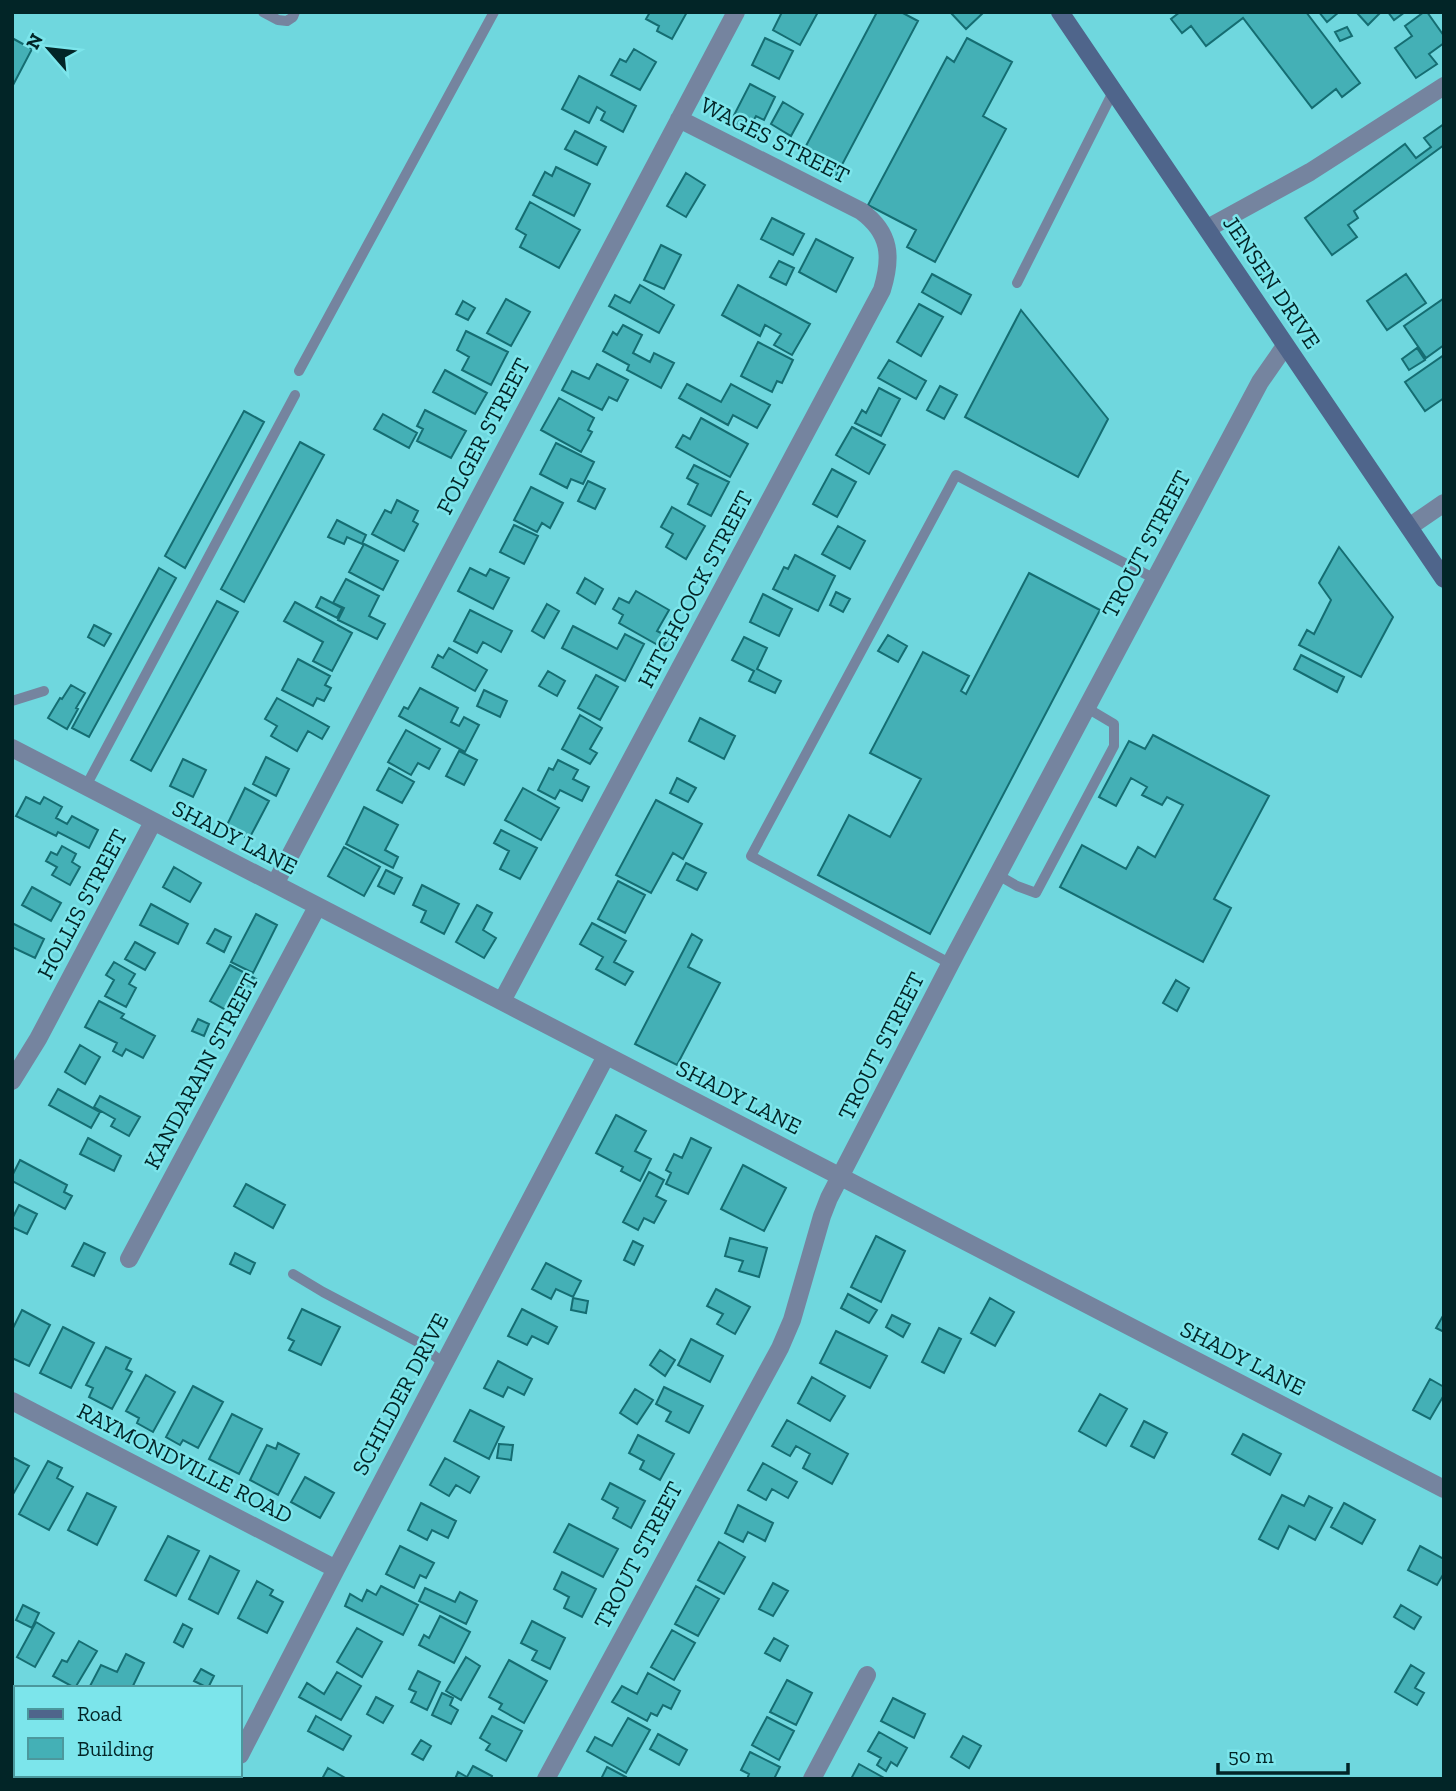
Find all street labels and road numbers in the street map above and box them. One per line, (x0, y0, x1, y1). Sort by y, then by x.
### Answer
street label: WAGES STREET (696, 90, 854, 190)
street label: JENSEN DRIVE (1217, 210, 1327, 354)
street label: FOLGER STREET (430, 353, 536, 519)
street label: TROUT STREET (1096, 466, 1196, 622)
street label: HITCHCOCK STREET (631, 486, 759, 692)
street label: SHADY LANE (168, 794, 302, 880)
street label: HOLLIS STREET (31, 824, 133, 984)
street label: TROUT STREET (832, 967, 930, 1125)
street label: KANDARAIN STREET (138, 968, 264, 1174)
street label: SHADY LANE (672, 1054, 806, 1140)
street label: SCHILDER DRIVE (346, 1308, 454, 1480)
street label: SHADY LANE (1176, 1315, 1310, 1401)
street label: RAYMONDVILLE ROAD (73, 1397, 297, 1529)
street label: TROUT STREET (588, 1477, 688, 1633)

